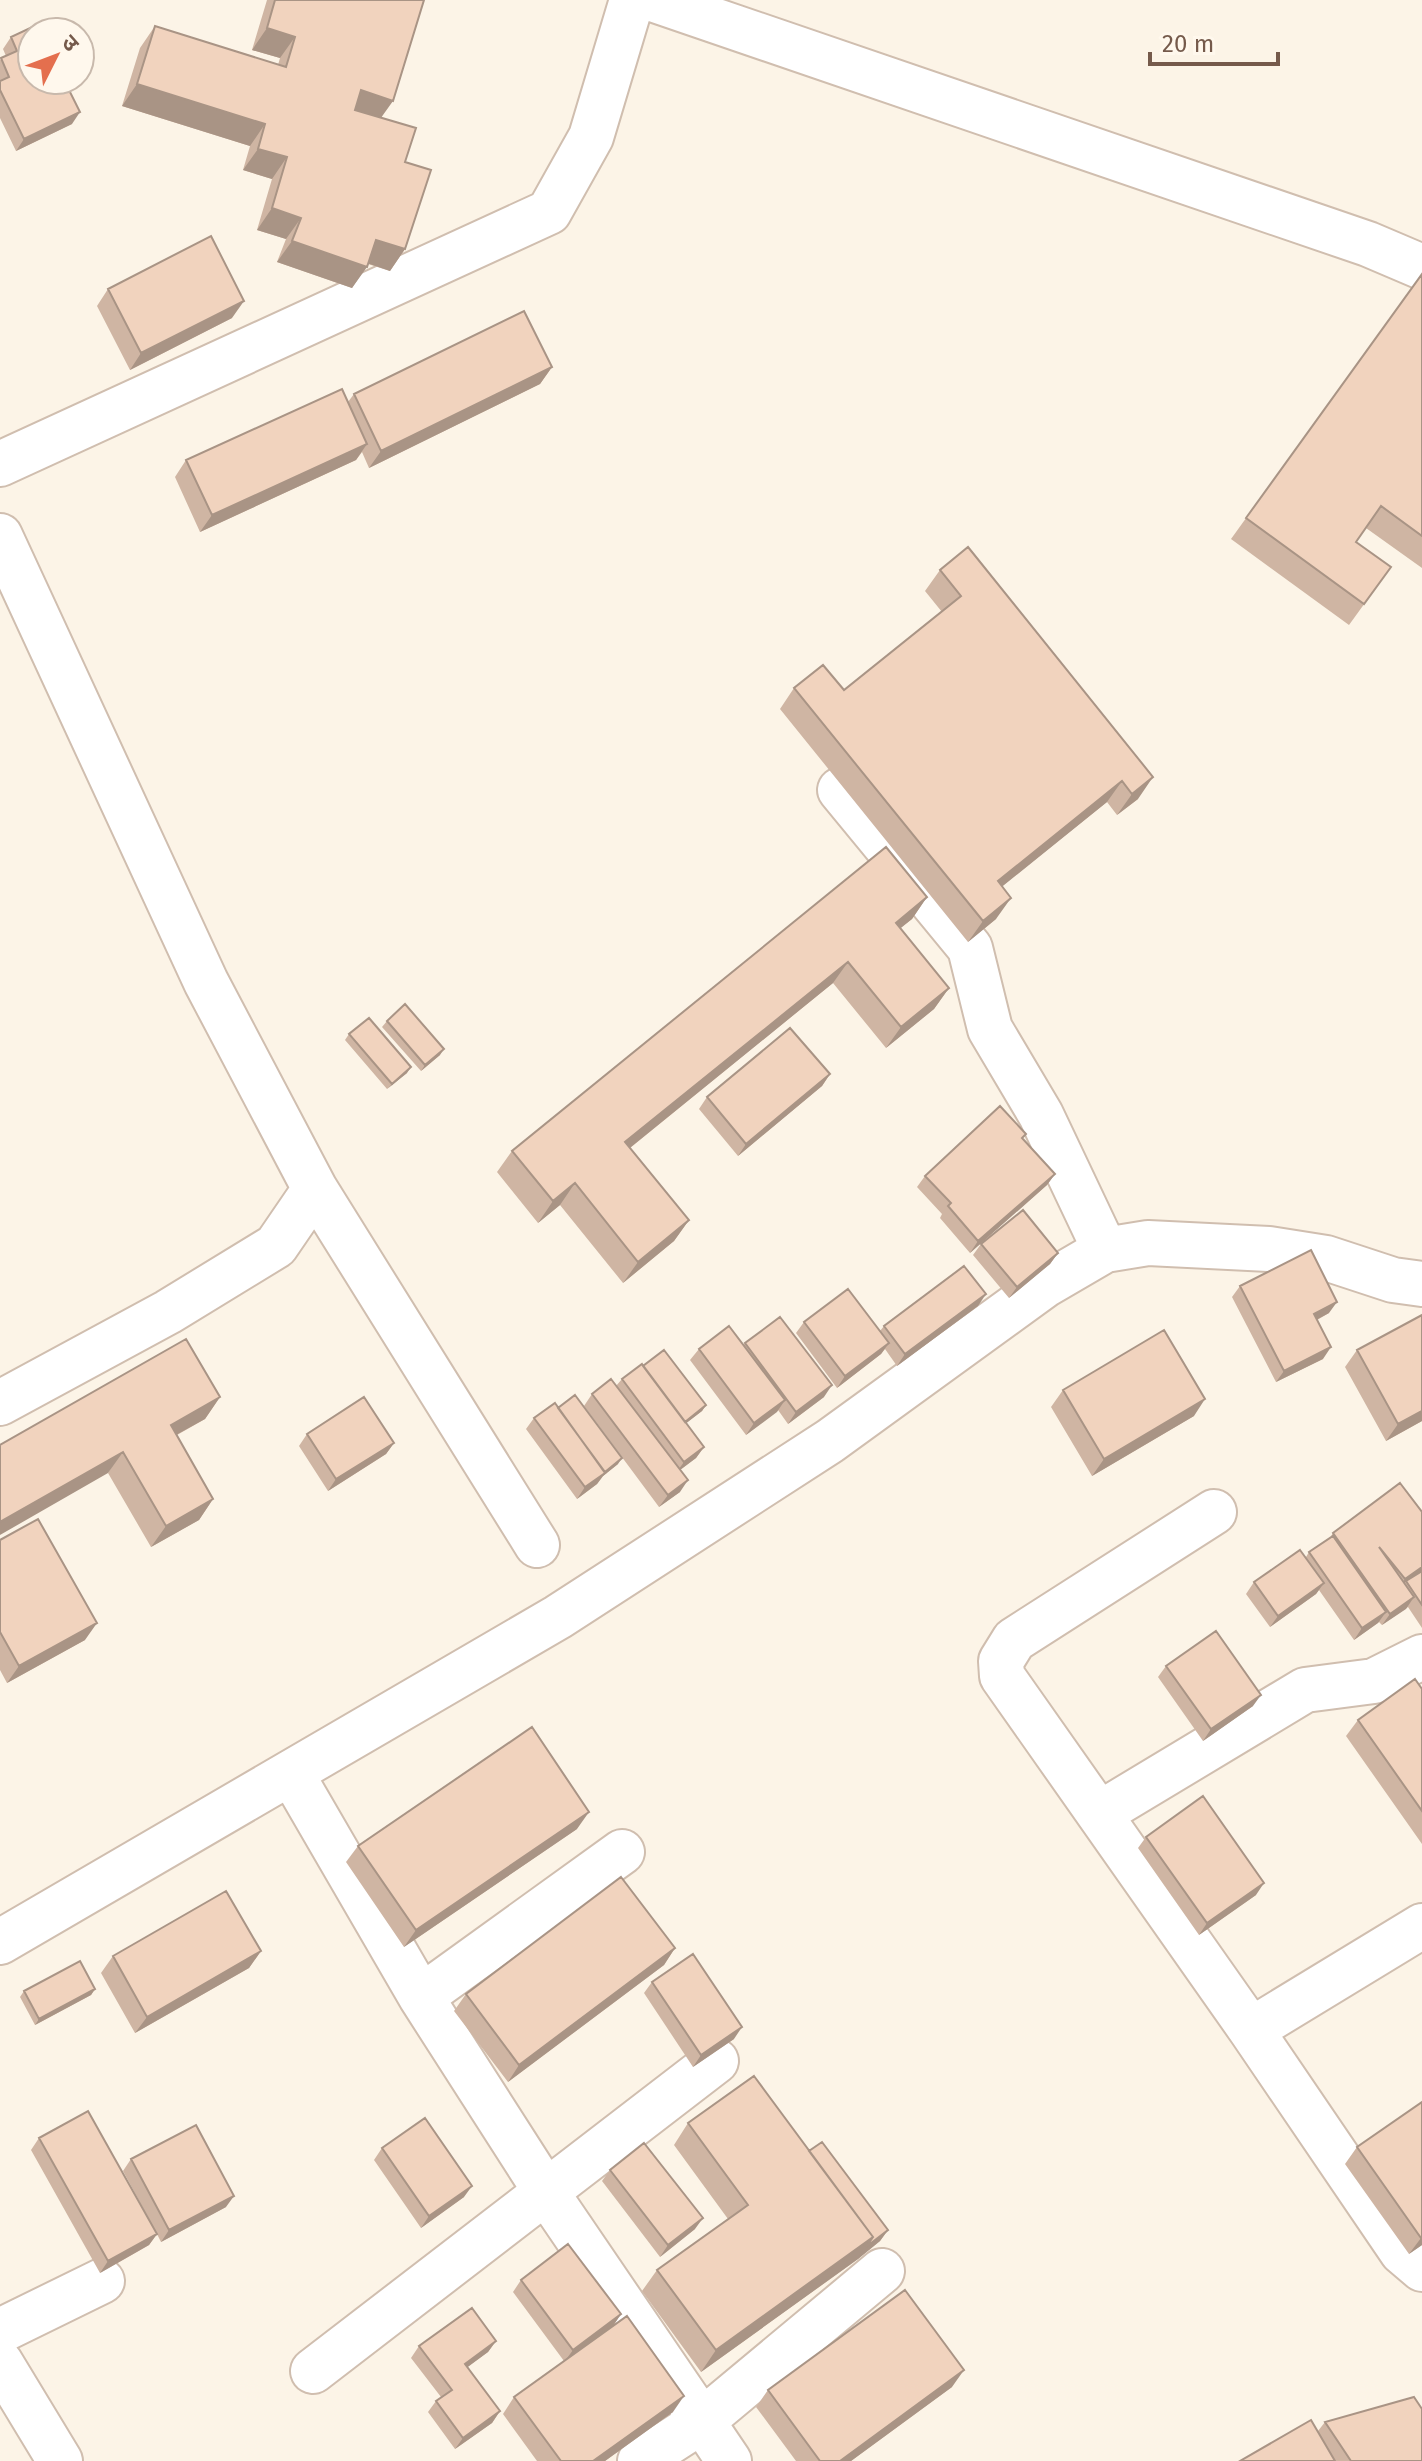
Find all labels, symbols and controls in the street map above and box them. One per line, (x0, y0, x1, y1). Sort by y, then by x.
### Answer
north arrow (16, 16, 96, 96)
scale bar (1150, 16, 1278, 66)
text: उ (56, 29, 86, 58)
text: 20 m (1162, 30, 1214, 58)

